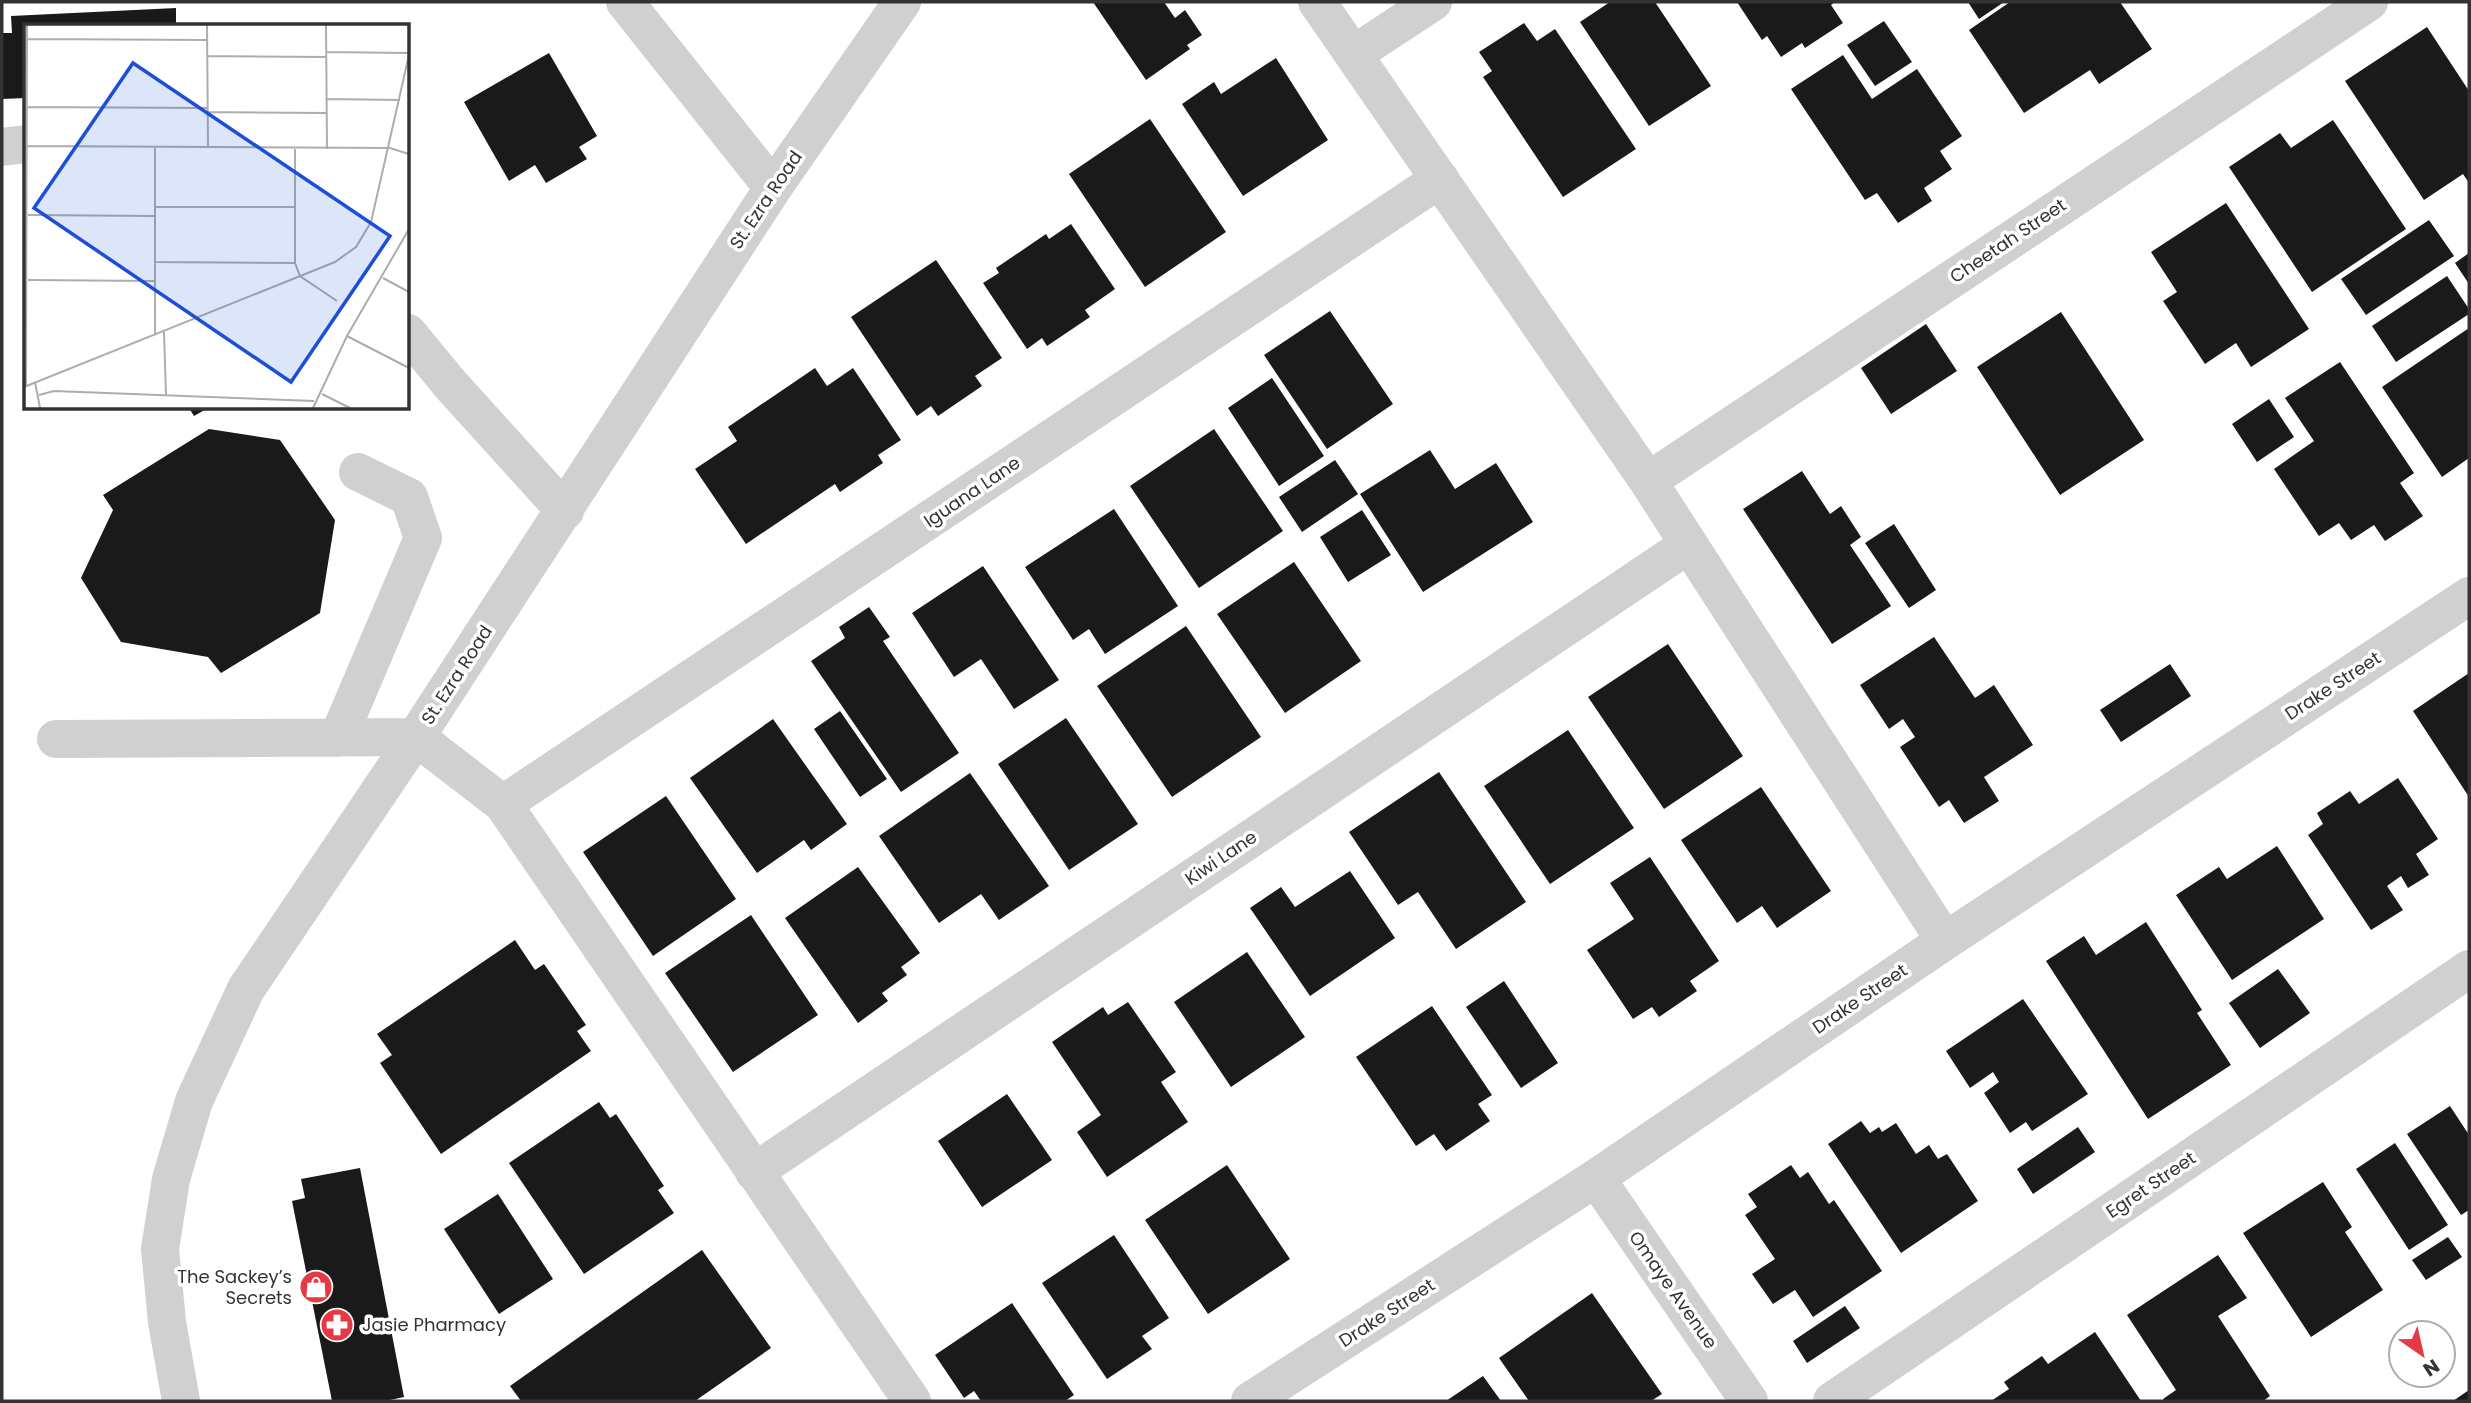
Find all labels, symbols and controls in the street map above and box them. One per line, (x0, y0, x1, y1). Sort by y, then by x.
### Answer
inset map (24, 24, 410, 410)
street label: St. Ezra Road (723, 146, 808, 254)
street label: Cheetah Street (1945, 192, 2071, 289)
street label: Iguana Lane (919, 450, 1025, 533)
street label: St. Ezra Road (415, 620, 498, 729)
street label: Drake Street (2280, 645, 2385, 726)
street label: Kiwi Lane (1180, 824, 1262, 891)
street label: Drake Street (1807, 958, 1912, 1040)
street label: Egret Street (2101, 1145, 2201, 1224)
street label: Omaye Avenue (1623, 1226, 1723, 1354)
place label: The Sackey’s Secrets (177, 1264, 292, 1310)
shop icon: The Sackey’s Secrets (297, 1268, 335, 1306)
street label: Drake Street (1334, 1272, 1439, 1353)
pharmacy icon: Jasie Pharmacy (318, 1306, 356, 1344)
place label: Jasie Pharmacy (362, 1312, 506, 1337)
north arrow (2387, 1319, 2457, 1389)
text: N (2418, 1352, 2445, 1383)

